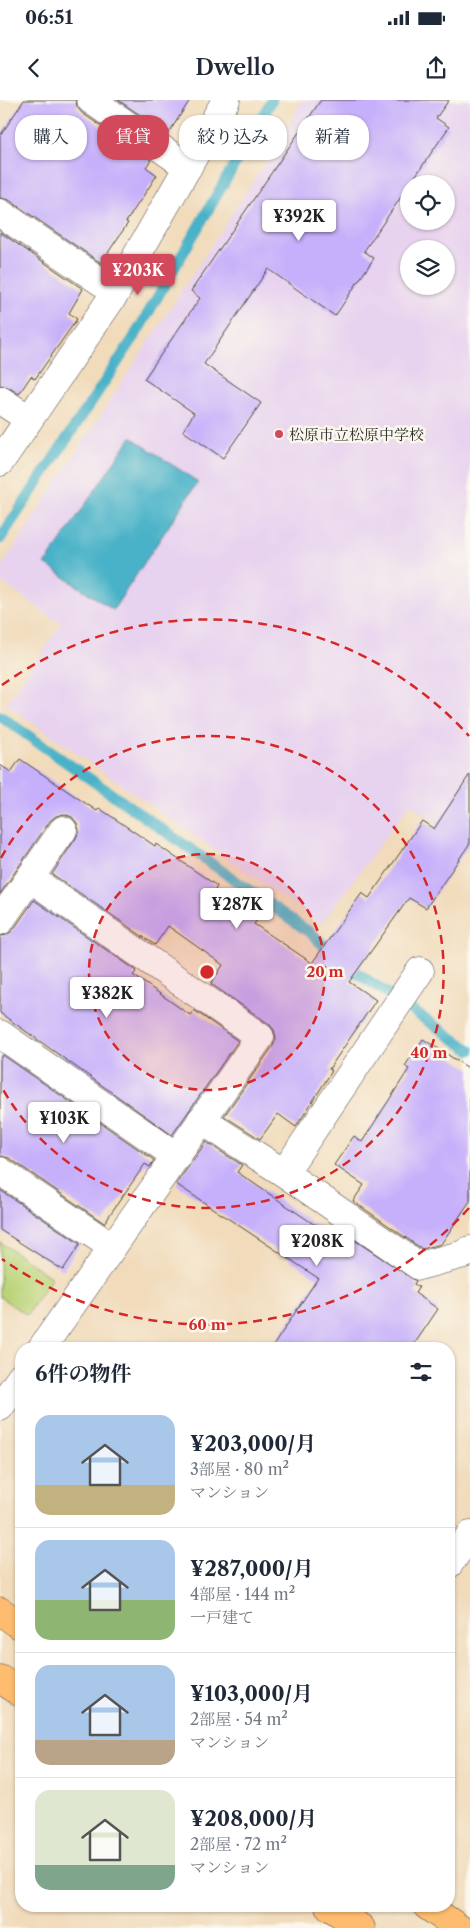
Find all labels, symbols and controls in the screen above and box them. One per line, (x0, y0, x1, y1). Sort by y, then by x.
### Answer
text: 06:51 (25, 6, 73, 29)
icon: back (20, 54, 48, 82)
text: Dwello (195, 54, 275, 81)
icon: share (422, 54, 450, 82)
chip: 購入 (15, 115, 87, 160)
chip: 賃貸 (97, 115, 169, 160)
chip: 絞り込み (179, 115, 287, 160)
chip: 新着 (297, 115, 369, 160)
map controls (400, 175, 455, 295)
button: locate (400, 175, 455, 230)
pin: ¥392K (264, 200, 334, 242)
text: ¥392K (273, 206, 325, 226)
button: layers (400, 240, 455, 295)
pin: ¥203K (103, 254, 173, 296)
text: ¥203K (112, 260, 164, 280)
place label: 松原市立松原中学校 (289, 425, 424, 444)
marker: 松原市立松原中学校 (273, 428, 285, 440)
pin: ¥287K (202, 888, 272, 930)
text: ¥287K (211, 894, 263, 914)
text: 20 m (306, 962, 344, 981)
centre of rings (198, 963, 216, 981)
pin: ¥382K (72, 976, 142, 1019)
text: ¥382K (81, 983, 133, 1003)
text: 40 m (410, 1043, 448, 1062)
pin: ¥103K (29, 1102, 99, 1144)
text: ¥103K (39, 1108, 89, 1128)
pin: ¥208K (282, 1224, 352, 1267)
text: ¥208K (290, 1231, 344, 1251)
text: 60 m (188, 1315, 226, 1334)
icon: filters (407, 1358, 435, 1386)
text: 6件の物件 (35, 1361, 132, 1386)
text: ¥203,000/月 (190, 1431, 316, 1456)
icon: home (75, 1435, 135, 1495)
text: 3部屋 · 80 m² (190, 1459, 289, 1479)
text: マンション (190, 1482, 269, 1502)
text: ¥287,000/月 (190, 1556, 314, 1581)
icon: home (75, 1560, 135, 1620)
text: 4部屋 · 144 m² (190, 1584, 295, 1604)
text: 一戸建て (190, 1607, 254, 1627)
text: ¥103,000/月 (190, 1681, 313, 1706)
icon: home (75, 1685, 135, 1745)
text: 2部屋 · 54 m² (190, 1709, 288, 1729)
text: マンション (190, 1732, 269, 1752)
text: ¥208,000/月 (190, 1806, 317, 1831)
icon: home (75, 1810, 135, 1870)
text: 2部屋 · 72 m² (190, 1834, 287, 1854)
text: マンション (190, 1857, 269, 1877)

